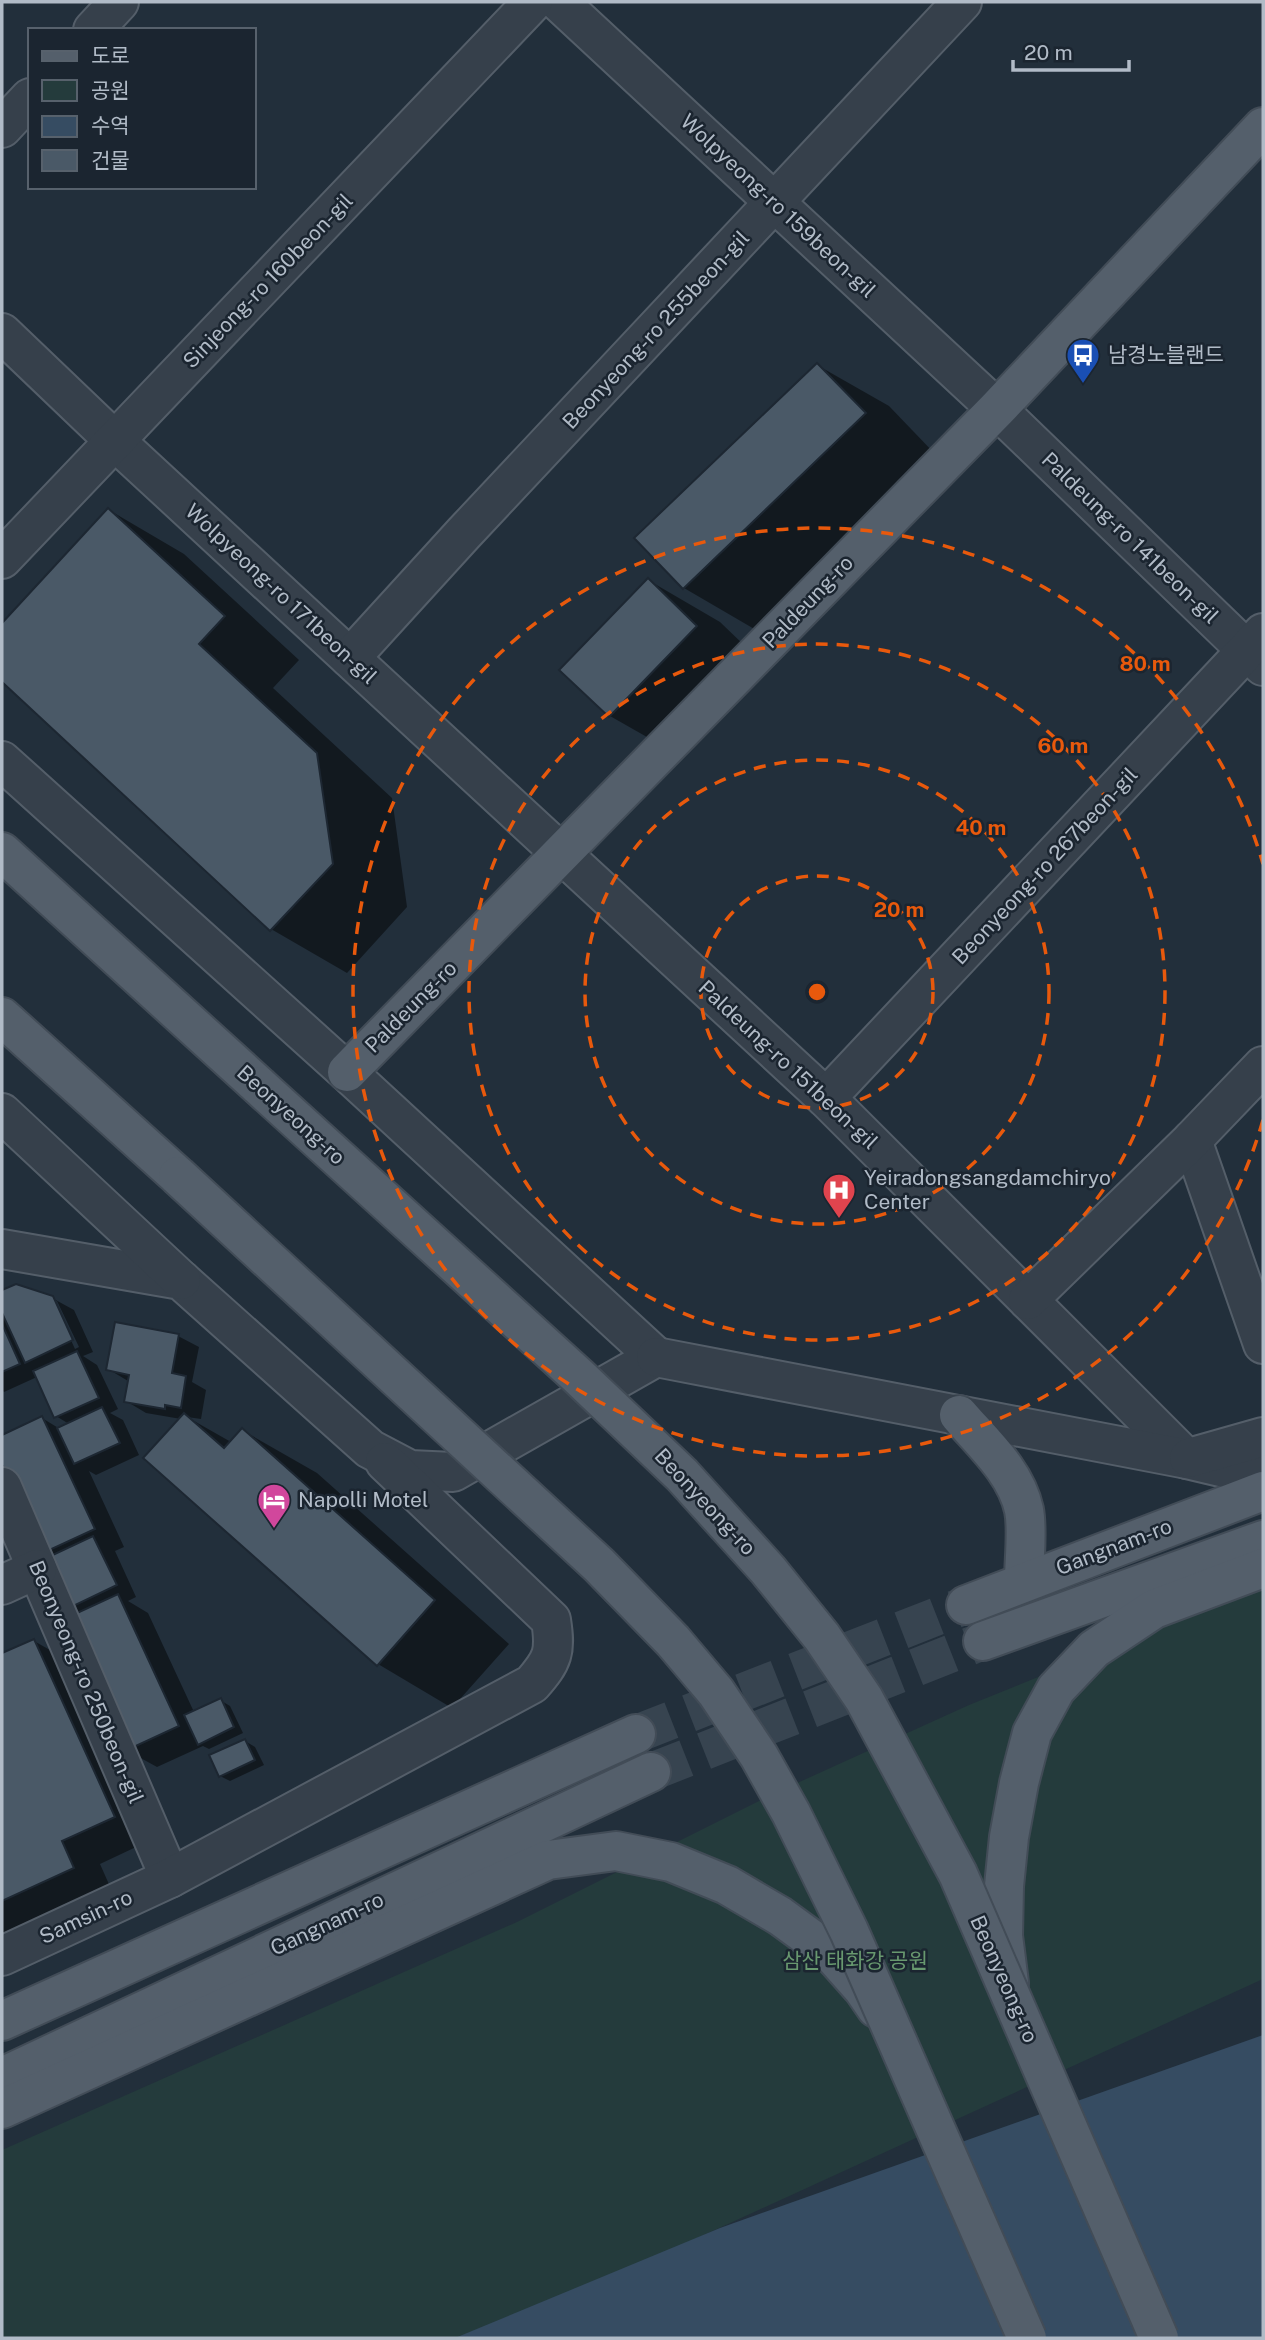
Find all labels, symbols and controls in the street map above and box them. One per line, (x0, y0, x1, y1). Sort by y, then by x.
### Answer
legend (28, 28, 256, 189)
scale bar (1013, 28, 1128, 72)
text: 20 m (1024, 40, 1073, 65)
text: 도로 (91, 43, 130, 68)
text: 공원 (91, 78, 130, 103)
street label: Wolpyeong-ro 159beon-gil (676, 109, 881, 303)
text: 수역 (91, 113, 130, 138)
text: 건물 (91, 148, 130, 173)
street label: Sinjeong-ro 160beon-gil (178, 188, 358, 373)
street label: Beonyeong-ro 255beon-gil (557, 225, 754, 434)
bus stop icon: 남경노블랜드 (1064, 336, 1102, 385)
place label: 남경노블랜드 (1108, 342, 1224, 367)
street label: Paldeung-ro 141beon-gil (1037, 447, 1224, 629)
street label: Wolpyeong-ro 171beon-gil (180, 498, 382, 689)
street label: Paldeung-ro (757, 550, 858, 653)
text: 80 m (1119, 651, 1171, 676)
text: 60 m (1038, 733, 1088, 758)
street label: Beonyeong-ro 267beon-gil (947, 762, 1143, 969)
text: 40 m (956, 815, 1006, 840)
text: 20 m (874, 897, 924, 922)
street label: Paldeung-ro (360, 956, 462, 1058)
street label: Paldeung-ro 151beon-gil (693, 975, 883, 1154)
centre of rings (805, 980, 829, 1004)
street label: Beonyeong-ro (232, 1060, 350, 1170)
place label: Yeiradongsangdamchiryo Center (864, 1165, 1111, 1214)
hospital icon: Yeiradongsangdamchiryo Center (820, 1171, 858, 1220)
street label: Beonyeong-ro (650, 1443, 761, 1560)
hotel icon: Napolli Motel (255, 1481, 293, 1530)
place label: Napolli Motel (298, 1487, 428, 1512)
street label: Gangnam-ro (1052, 1513, 1175, 1580)
street label: Beonyeong-ro 250beon-gil (24, 1557, 149, 1807)
street label: Samsin-ro (35, 1884, 136, 1949)
street label: Gangnam-ro (266, 1886, 387, 1961)
street label: Beonyeong-ro (965, 1911, 1044, 2046)
park label: 삼산 태화강 공원 (782, 1948, 928, 1973)

